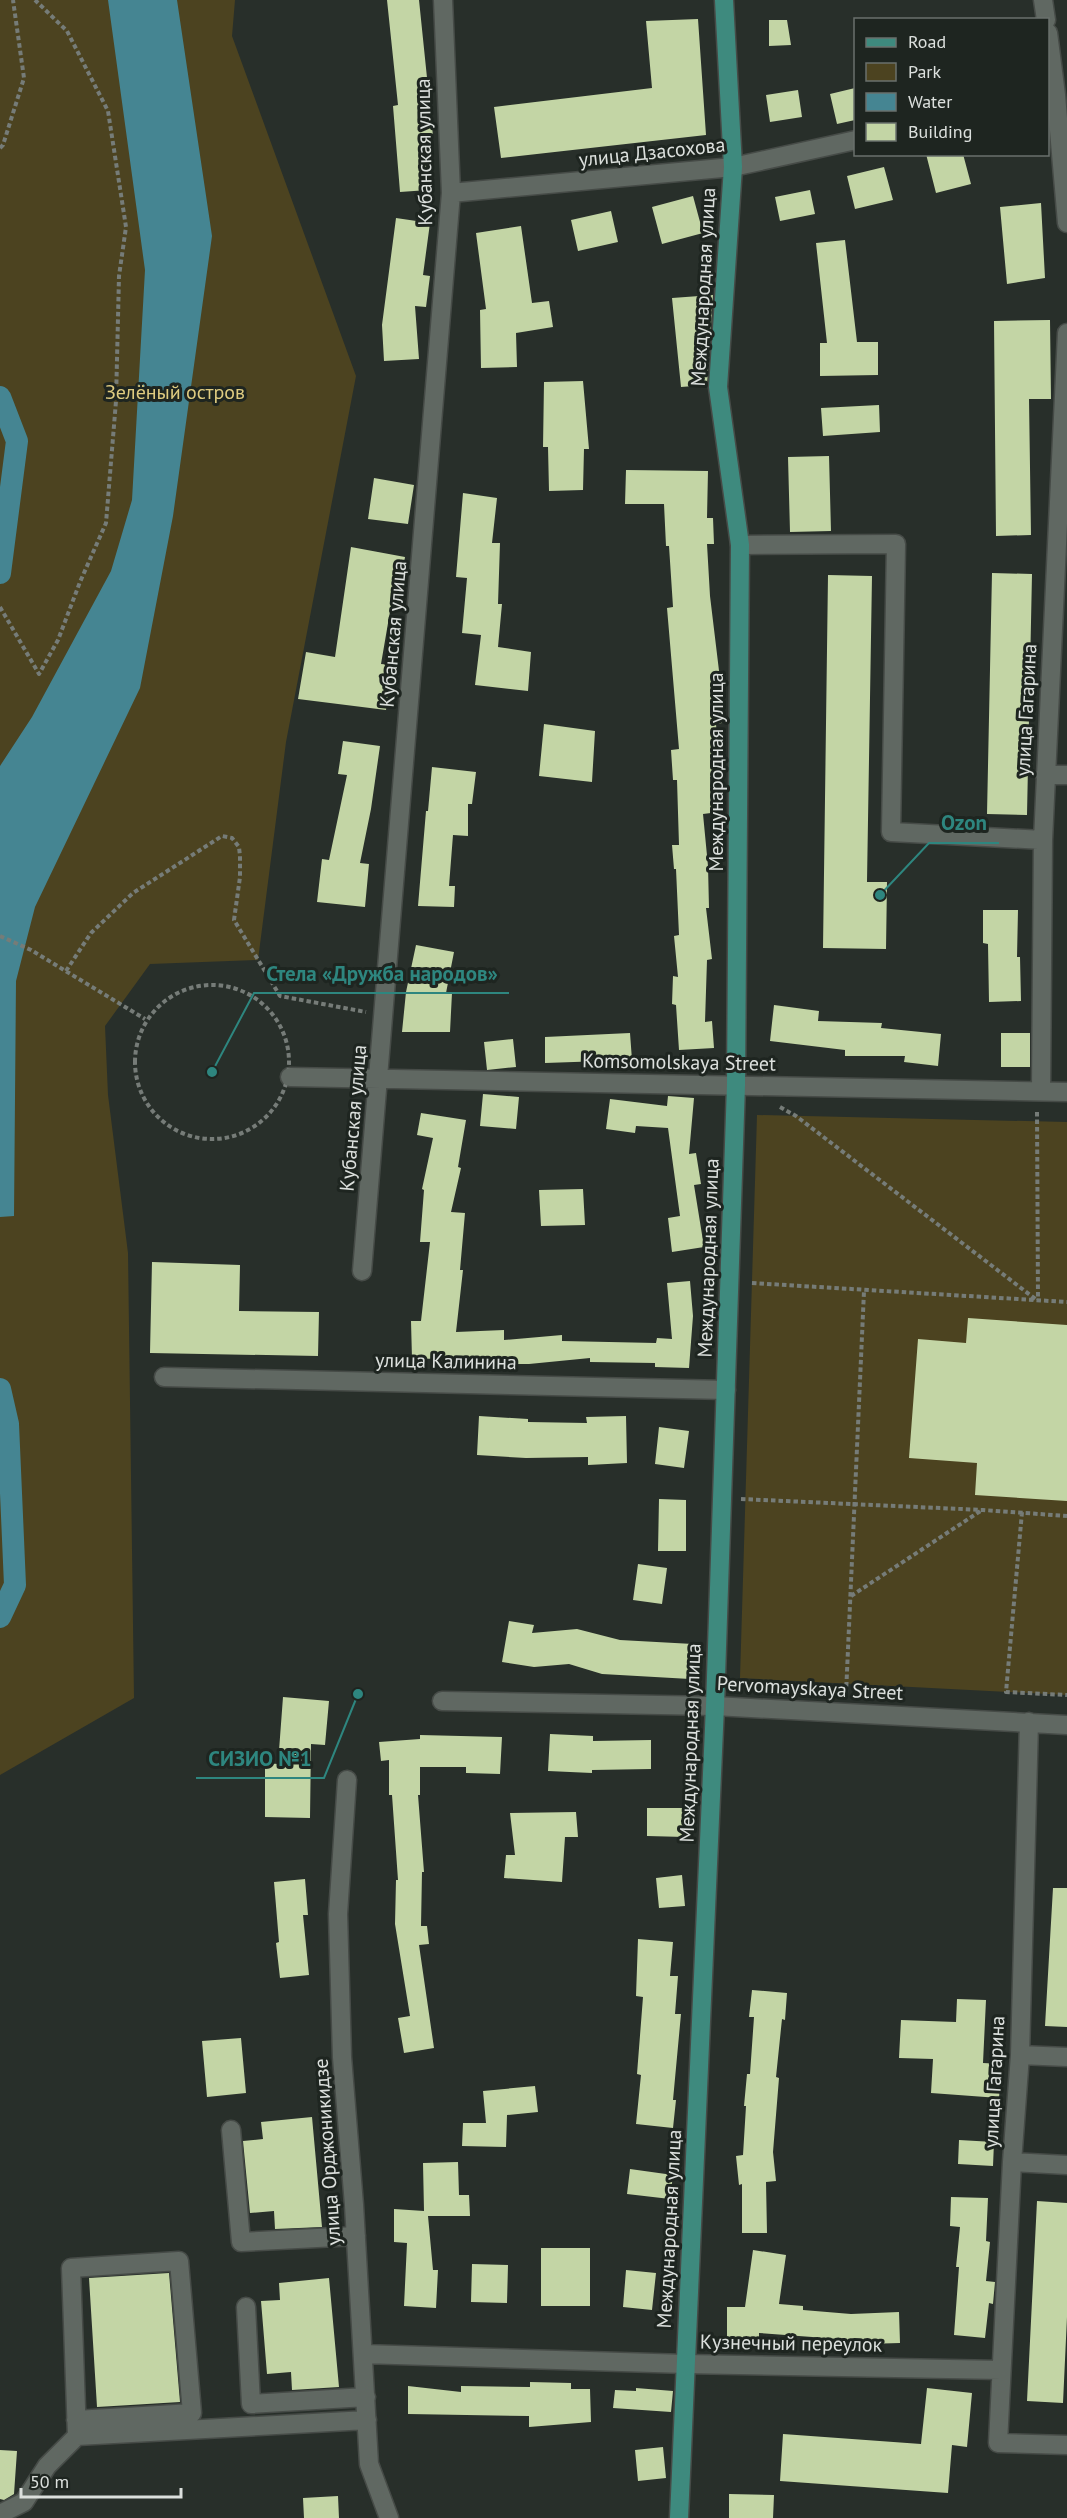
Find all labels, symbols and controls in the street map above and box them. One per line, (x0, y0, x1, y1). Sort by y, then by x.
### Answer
legend (854, 18, 1049, 156)
text: Road (908, 30, 946, 53)
text: Park (908, 60, 941, 83)
street label: Кубанская улица (410, 78, 438, 226)
text: Water (908, 90, 952, 113)
text: Building (908, 120, 972, 143)
street label: улица Дзасохова (577, 131, 727, 173)
street label: Международная улица (685, 187, 721, 387)
park label: Зелёный остров (105, 379, 245, 405)
street label: Кубанская улица (374, 560, 412, 708)
street label: улица Гагарина (1010, 643, 1042, 777)
street label: Международная улица (703, 672, 729, 872)
callout: Ozon (929, 804, 999, 843)
text: Ozon (941, 809, 987, 836)
callout: Стела «Дружба народов» (254, 954, 509, 993)
text: Стела «Дружба народов» (266, 960, 498, 987)
street label: Кубанская улица (334, 1044, 372, 1192)
street label: Komsomolskaya Street (582, 1047, 776, 1077)
street label: Международная улица (692, 1158, 724, 1358)
street label: улица Калинина (375, 1347, 517, 1375)
street label: Международная улица (674, 1643, 706, 1843)
street label: Pervomayskaya Street (716, 1670, 904, 1706)
callout: СИЗИО №1 (196, 1739, 324, 1778)
text: СИЗИО №1 (208, 1745, 312, 1772)
street label: улица Гагарина (978, 2015, 1010, 2149)
street label: улица Орджоникидзе (308, 2058, 346, 2246)
street label: Международная улица (651, 2129, 687, 2329)
street label: Кузнечный переулок (700, 2328, 883, 2358)
scale bar (21, 2461, 182, 2499)
text: 50 m (30, 2470, 69, 2493)

